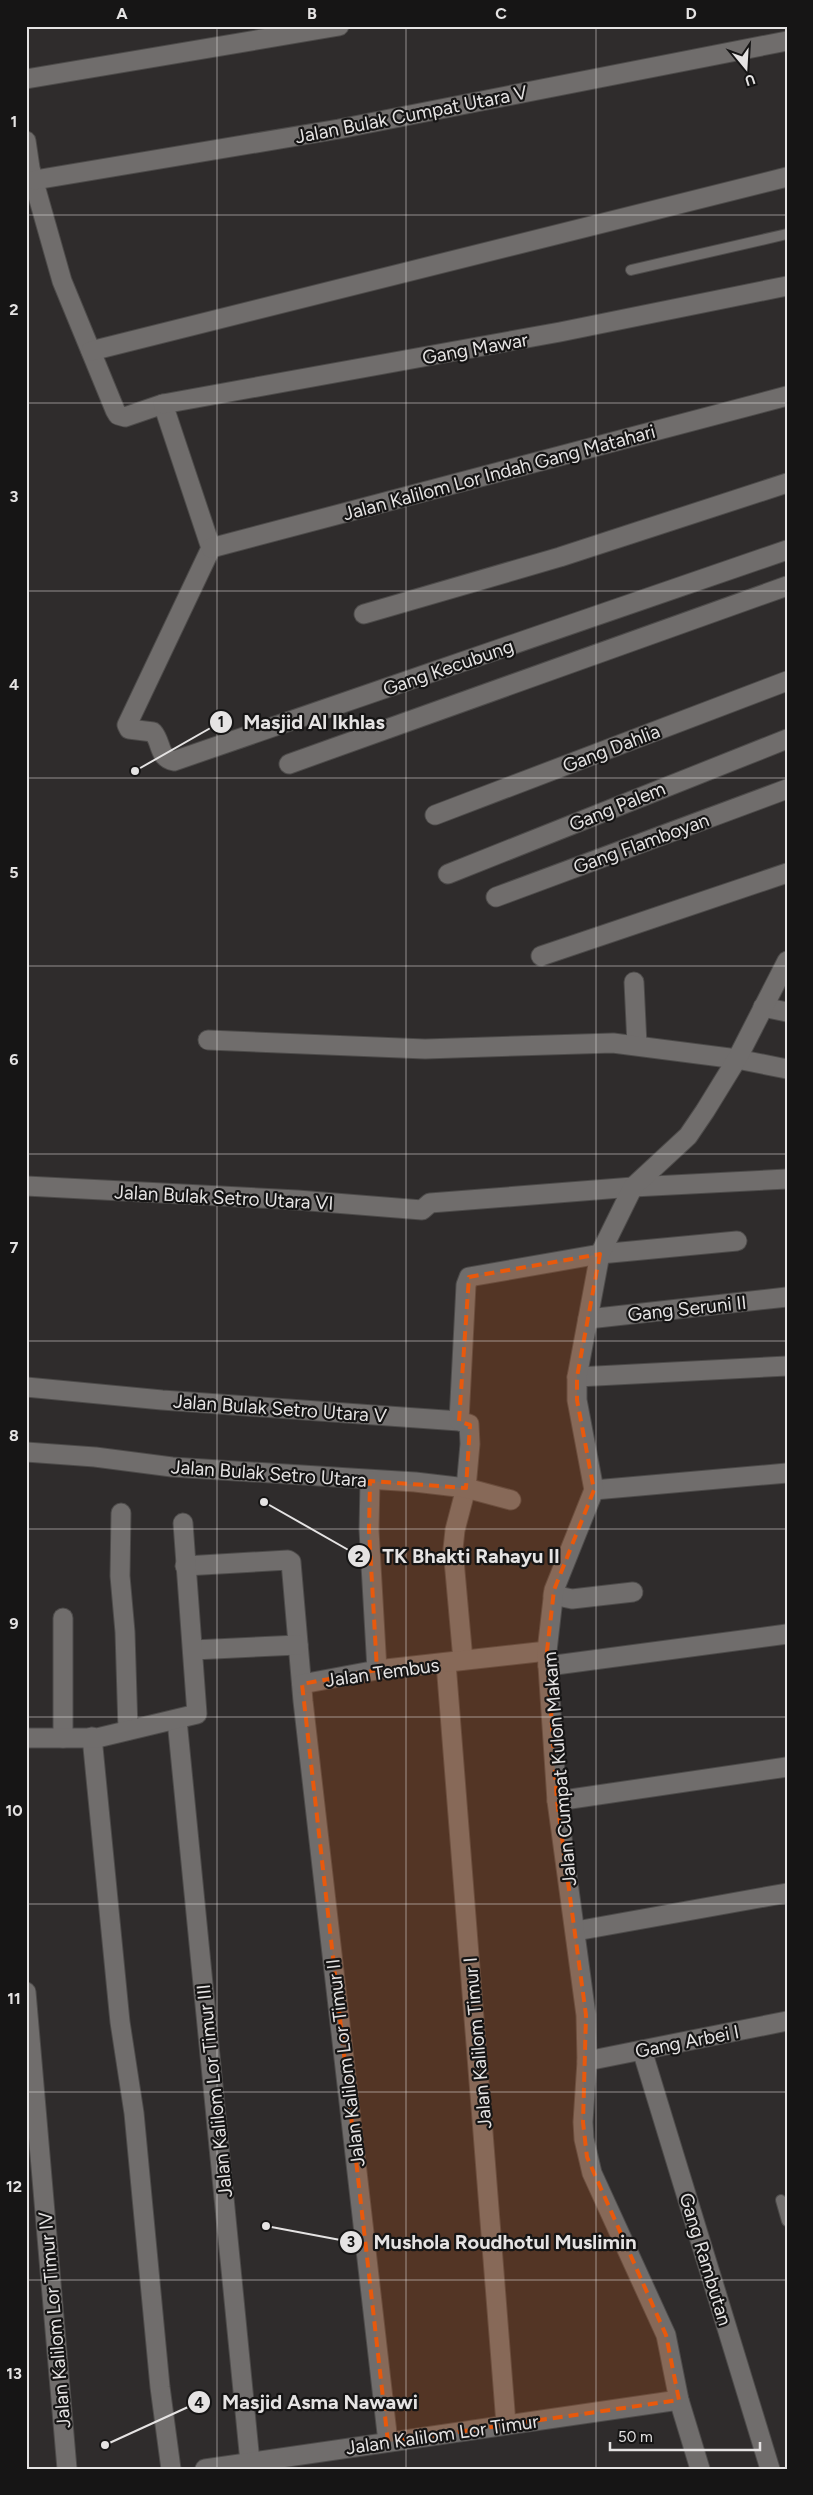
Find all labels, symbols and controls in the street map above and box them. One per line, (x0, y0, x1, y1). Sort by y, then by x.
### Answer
text: A (116, 4, 128, 23)
text: B (307, 4, 317, 23)
text: C (495, 4, 507, 23)
text: D (685, 4, 697, 23)
north arrow (720, 42, 770, 92)
text: U (743, 70, 757, 89)
street label: Jalan Bulak Cumpat Utara V (293, 81, 529, 148)
text: 1 (11, 112, 17, 131)
text: 2 (9, 300, 19, 319)
street label: Gang Mawar (420, 328, 530, 369)
street label: Jalan Kalilom Lor Indah Gang Matahari (340, 420, 658, 525)
text: 3 (10, 487, 19, 506)
street label: Gang Kecubung (380, 634, 517, 701)
text: 4 (9, 675, 19, 694)
callout: Masjid Al Ikhlas (209, 704, 395, 739)
text: Masjid Al Ikhlas (243, 710, 385, 734)
text: 1 (218, 713, 224, 731)
street label: Gang Dahlia (559, 719, 663, 778)
street label: Gang Palem (566, 777, 669, 836)
street label: Gang Flamboyan (570, 808, 712, 879)
text: 5 (9, 863, 19, 882)
text: 6 (9, 1050, 19, 1069)
street label: Jalan Bulak Setro Utara VI (114, 1180, 334, 1215)
text: 7 (10, 1238, 19, 1257)
street label: Gang Seruni II (626, 1291, 748, 1326)
street label: Jalan Bulak Setro Utara V (172, 1390, 388, 1427)
text: 8 (9, 1426, 19, 1445)
street label: Jalan Bulak Setro Utara (170, 1455, 368, 1492)
callout: TK Bhakti Rahayu II (347, 1539, 569, 1574)
text: TK Bhakti Rahayu II (382, 1544, 560, 1568)
text: 2 (355, 1548, 364, 1566)
text: 9 (9, 1614, 19, 1633)
street label: Jalan Cumpat Kulon Makam (538, 1651, 581, 1887)
street label: Jalan Tembus (323, 1653, 441, 1692)
text: 10 (5, 1801, 23, 1820)
street label: Jalan Kalilom Timur I (459, 1956, 496, 2130)
street label: Jalan Kalilom Lor Timur II (321, 1958, 370, 2168)
street label: Jalan Kalilom Lor Timur III (192, 1983, 237, 2199)
text: 11 (7, 1989, 21, 2008)
street label: Gang Arbei I (633, 2020, 741, 2063)
text: 12 (6, 2177, 22, 2196)
street label: Gang Rambutan (674, 2190, 737, 2328)
street label: Jalan Kalilom Lor Timur IV (34, 2211, 75, 2429)
callout: Mushola Roudhotul Muslimin (338, 2224, 646, 2259)
text: Mushola Roudhotul Muslimin (373, 2230, 637, 2254)
text: 3 (347, 2233, 355, 2251)
text: 13 (6, 2364, 22, 2383)
callout: Masjid Asma Nawawi (187, 2385, 427, 2420)
text: Masjid Asma Nawawi (222, 2390, 418, 2414)
text: 4 (194, 2394, 204, 2412)
street label: Jalan Kalilom Lor Timur (344, 2409, 541, 2459)
scale bar (610, 2420, 760, 2452)
text: 50 m (618, 2428, 653, 2446)

